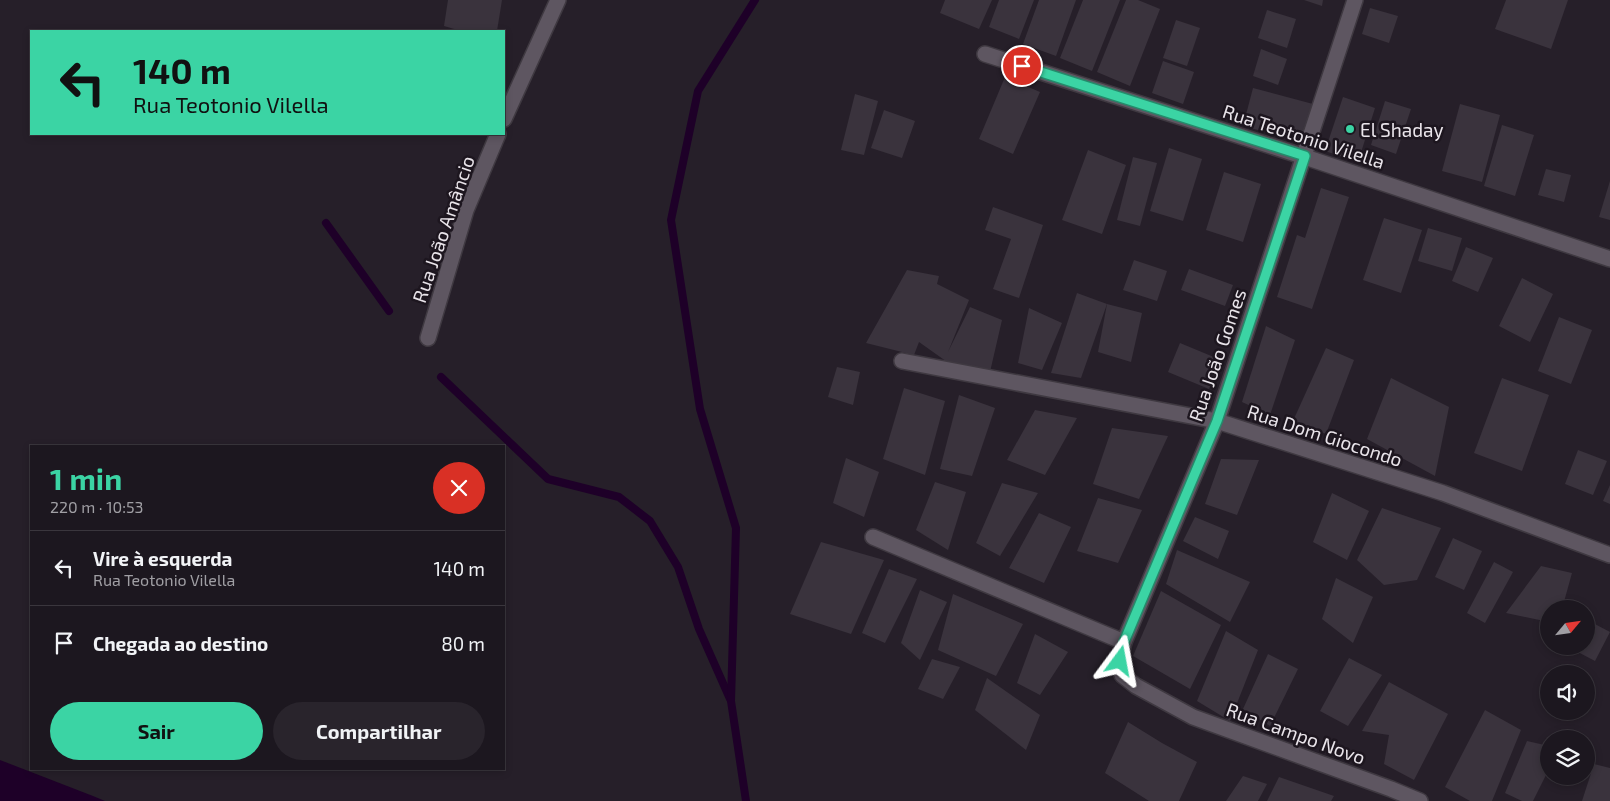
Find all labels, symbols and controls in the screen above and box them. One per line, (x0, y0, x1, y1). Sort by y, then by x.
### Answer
pin (1001, 45, 1043, 87)
text: 140 m (133, 49, 231, 91)
icon: left (50, 50, 115, 115)
icon: arrive (1008, 52, 1036, 80)
text: Rua Teotonio Vilella (133, 91, 329, 117)
street label: Rua Teotonio Vilella (1220, 99, 1388, 173)
place label: El Shaday (1360, 118, 1444, 141)
marker: El Shaday (1344, 123, 1356, 135)
street label: Rua João Amâncio (407, 153, 479, 305)
street label: Rua João Gomes (1184, 286, 1250, 424)
street label: Rua Dom Giocondo (1245, 399, 1405, 471)
text: 1 min (50, 460, 122, 496)
button: close (433, 462, 485, 514)
text: 220 m · 10:53 (50, 497, 143, 516)
text: Vire à esquerda (93, 547, 232, 570)
icon: left (50, 554, 78, 582)
text: 140 m (433, 557, 485, 580)
text: Rua Teotonio Vilella (93, 570, 235, 589)
north arrow (1540, 600, 1595, 655)
map controls (1540, 600, 1595, 785)
icon: arrive (50, 629, 78, 657)
text: Chegada ao destino (93, 632, 268, 655)
text: 80 m (441, 632, 485, 655)
position arrow (1093, 634, 1145, 686)
button: sound (1540, 665, 1595, 720)
street label: Rua Campo Novo (1223, 697, 1369, 769)
button: Sair (50, 702, 263, 760)
button: Compartilhar (273, 702, 485, 760)
button: layers (1540, 730, 1595, 785)

